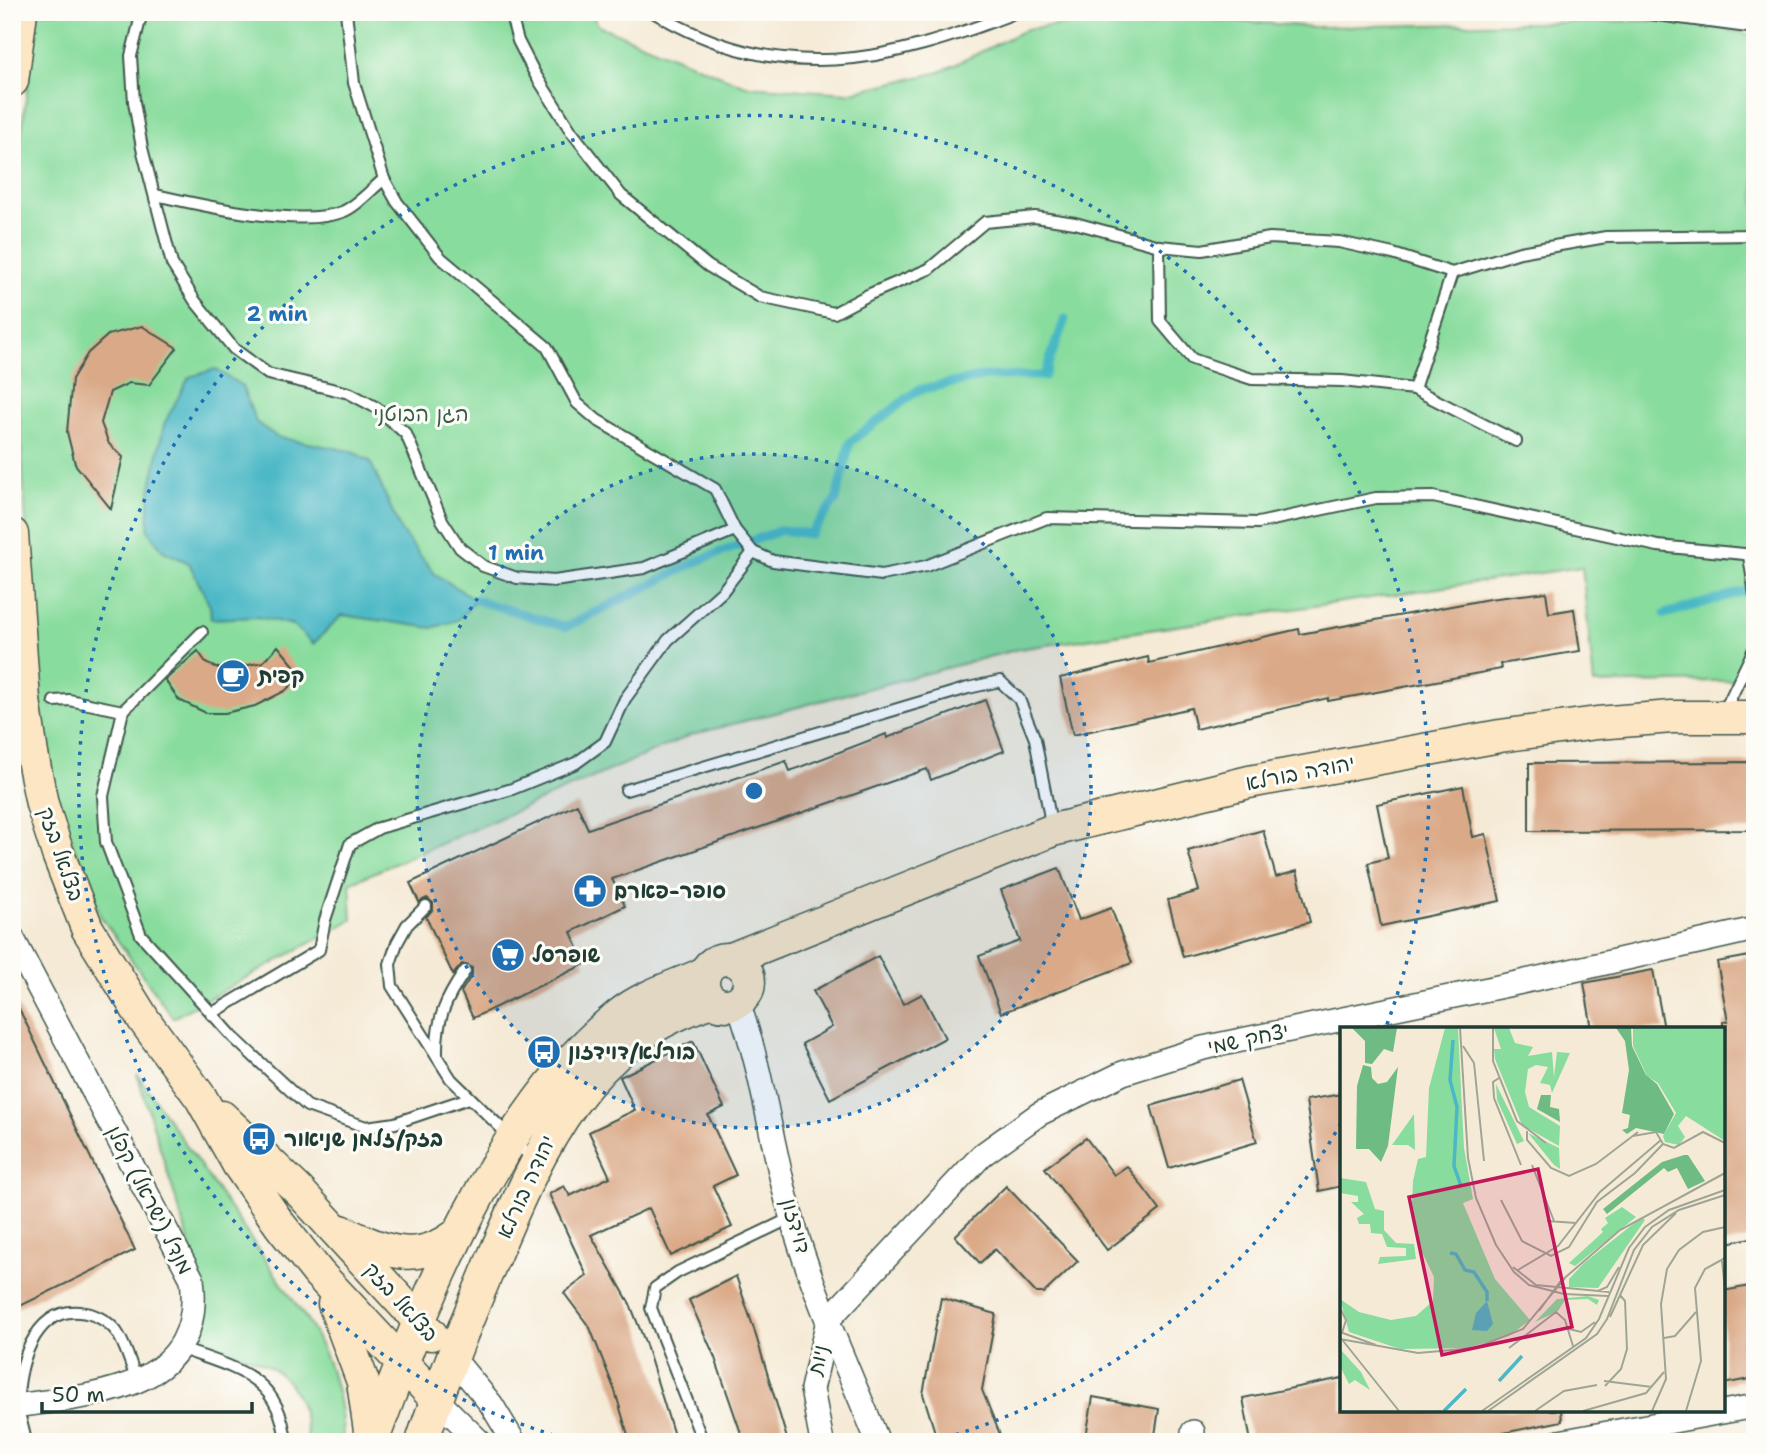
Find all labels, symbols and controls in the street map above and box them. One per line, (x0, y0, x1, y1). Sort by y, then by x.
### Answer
text: 2 min (246, 300, 308, 328)
park label: הגן הבוטני (373, 400, 469, 428)
text: 1 min (488, 539, 544, 567)
cafe icon: קפית (214, 657, 252, 695)
place label: קפית (256, 662, 305, 690)
street label: יהודה בורלא (1243, 749, 1357, 797)
centre of rings (742, 779, 766, 803)
street label: בצלאל בזק (32, 803, 90, 905)
pharmacy icon: סופר-פארם (571, 872, 609, 910)
place label: סופר-פארם (614, 877, 726, 905)
supermarket icon: שופרסל (489, 936, 527, 974)
place label: שופרסל (532, 941, 601, 969)
street label: יצחק שמי (1205, 1017, 1291, 1061)
inset map (1340, 1027, 1725, 1412)
bus stop icon: בורלא/דוידזון (525, 1033, 563, 1071)
place label: בורלא/דוידזון (568, 1038, 695, 1066)
bus stop icon: בזק/זלמן שניאור (240, 1120, 278, 1158)
street label: מנדל (ישראל) קפלן (100, 1121, 200, 1279)
place label: בזק/זלמן שניאור (284, 1125, 443, 1153)
street label: יהודה בורלא (490, 1131, 562, 1243)
street label: דוידזון (775, 1195, 817, 1257)
street label: בצלאל בזק (358, 1256, 444, 1348)
street label: ניות (801, 1342, 835, 1380)
scale bar (42, 1370, 252, 1414)
text: 50 m (52, 1381, 105, 1409)

